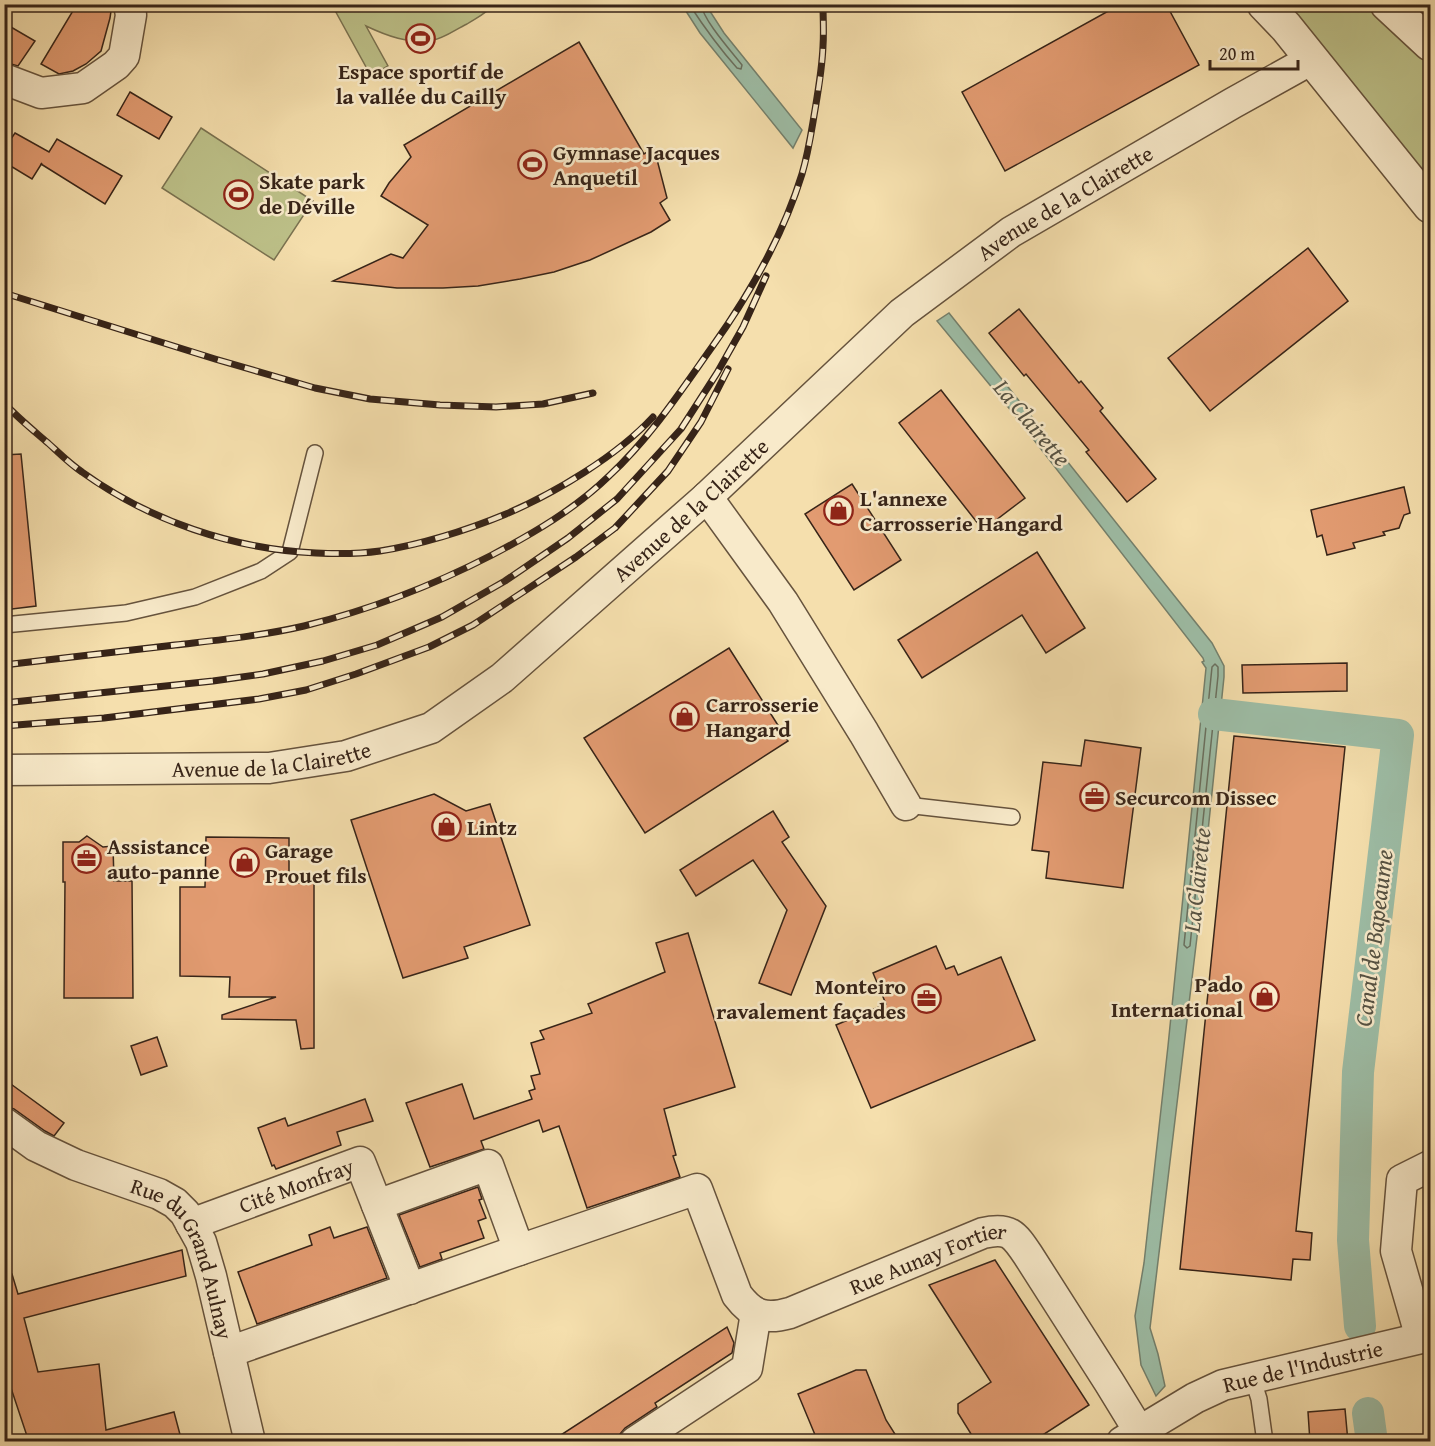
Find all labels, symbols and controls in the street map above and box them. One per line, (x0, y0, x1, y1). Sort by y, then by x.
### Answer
sports icon: Espace sportif de la vallée du Cailly (405, 23, 437, 55)
scale bar (1210, 33, 1298, 71)
text: 20 m (1219, 40, 1255, 67)
place label: Espace sportif de la vallée du Cailly (336, 55, 507, 112)
place label: Gymnase Jacques Anquetil (553, 136, 720, 193)
street label: Avenue de la Clairette (970, 137, 1159, 268)
sports icon: Gymnase Jacques Anquetil (516, 149, 548, 181)
place label: Skate park de Déville (259, 165, 365, 222)
sports icon: Skate park de Déville (222, 178, 254, 210)
water label: La Clairette (985, 371, 1080, 474)
street label: Avenue de la Clairette (606, 431, 776, 589)
place label: L'annexe Carrosserie Hangard (860, 482, 1063, 539)
shop icon: L'annexe Carrosserie Hangard (823, 495, 855, 527)
place label: Carrosserie Hangard (706, 688, 819, 745)
shop icon: Carrosserie Hangard (669, 701, 701, 733)
street label: Avenue de la Clairette (172, 733, 375, 785)
office icon: Securcom Dissec (1078, 781, 1110, 813)
place label: Securcom Dissec (1115, 781, 1276, 813)
shop icon: Lintz (430, 811, 462, 843)
place label: Lintz (467, 811, 517, 843)
water label: La Clairette (1174, 826, 1219, 935)
place label: Assistance auto-panne (107, 830, 220, 887)
place label: Garage Prouet fils (265, 834, 367, 891)
office icon: Assistance auto-panne (70, 843, 102, 875)
shop icon: Garage Prouet fils (228, 847, 260, 879)
water label: Canal de Bapeaume (1345, 847, 1402, 1028)
place label: Pado International (1111, 968, 1243, 1025)
place label: Monteiro ravalement façades (716, 970, 906, 1027)
shop icon: Pado International (1248, 981, 1280, 1013)
office icon: Monteiro ravalement façades (911, 983, 943, 1015)
street label: Cité Monfray (234, 1150, 358, 1221)
street label: Rue du Grand Aulnay (126, 1169, 241, 1343)
street label: Rue Aunay Fortier (844, 1215, 1009, 1303)
street label: Rue de l'Industrie (1219, 1332, 1386, 1401)

